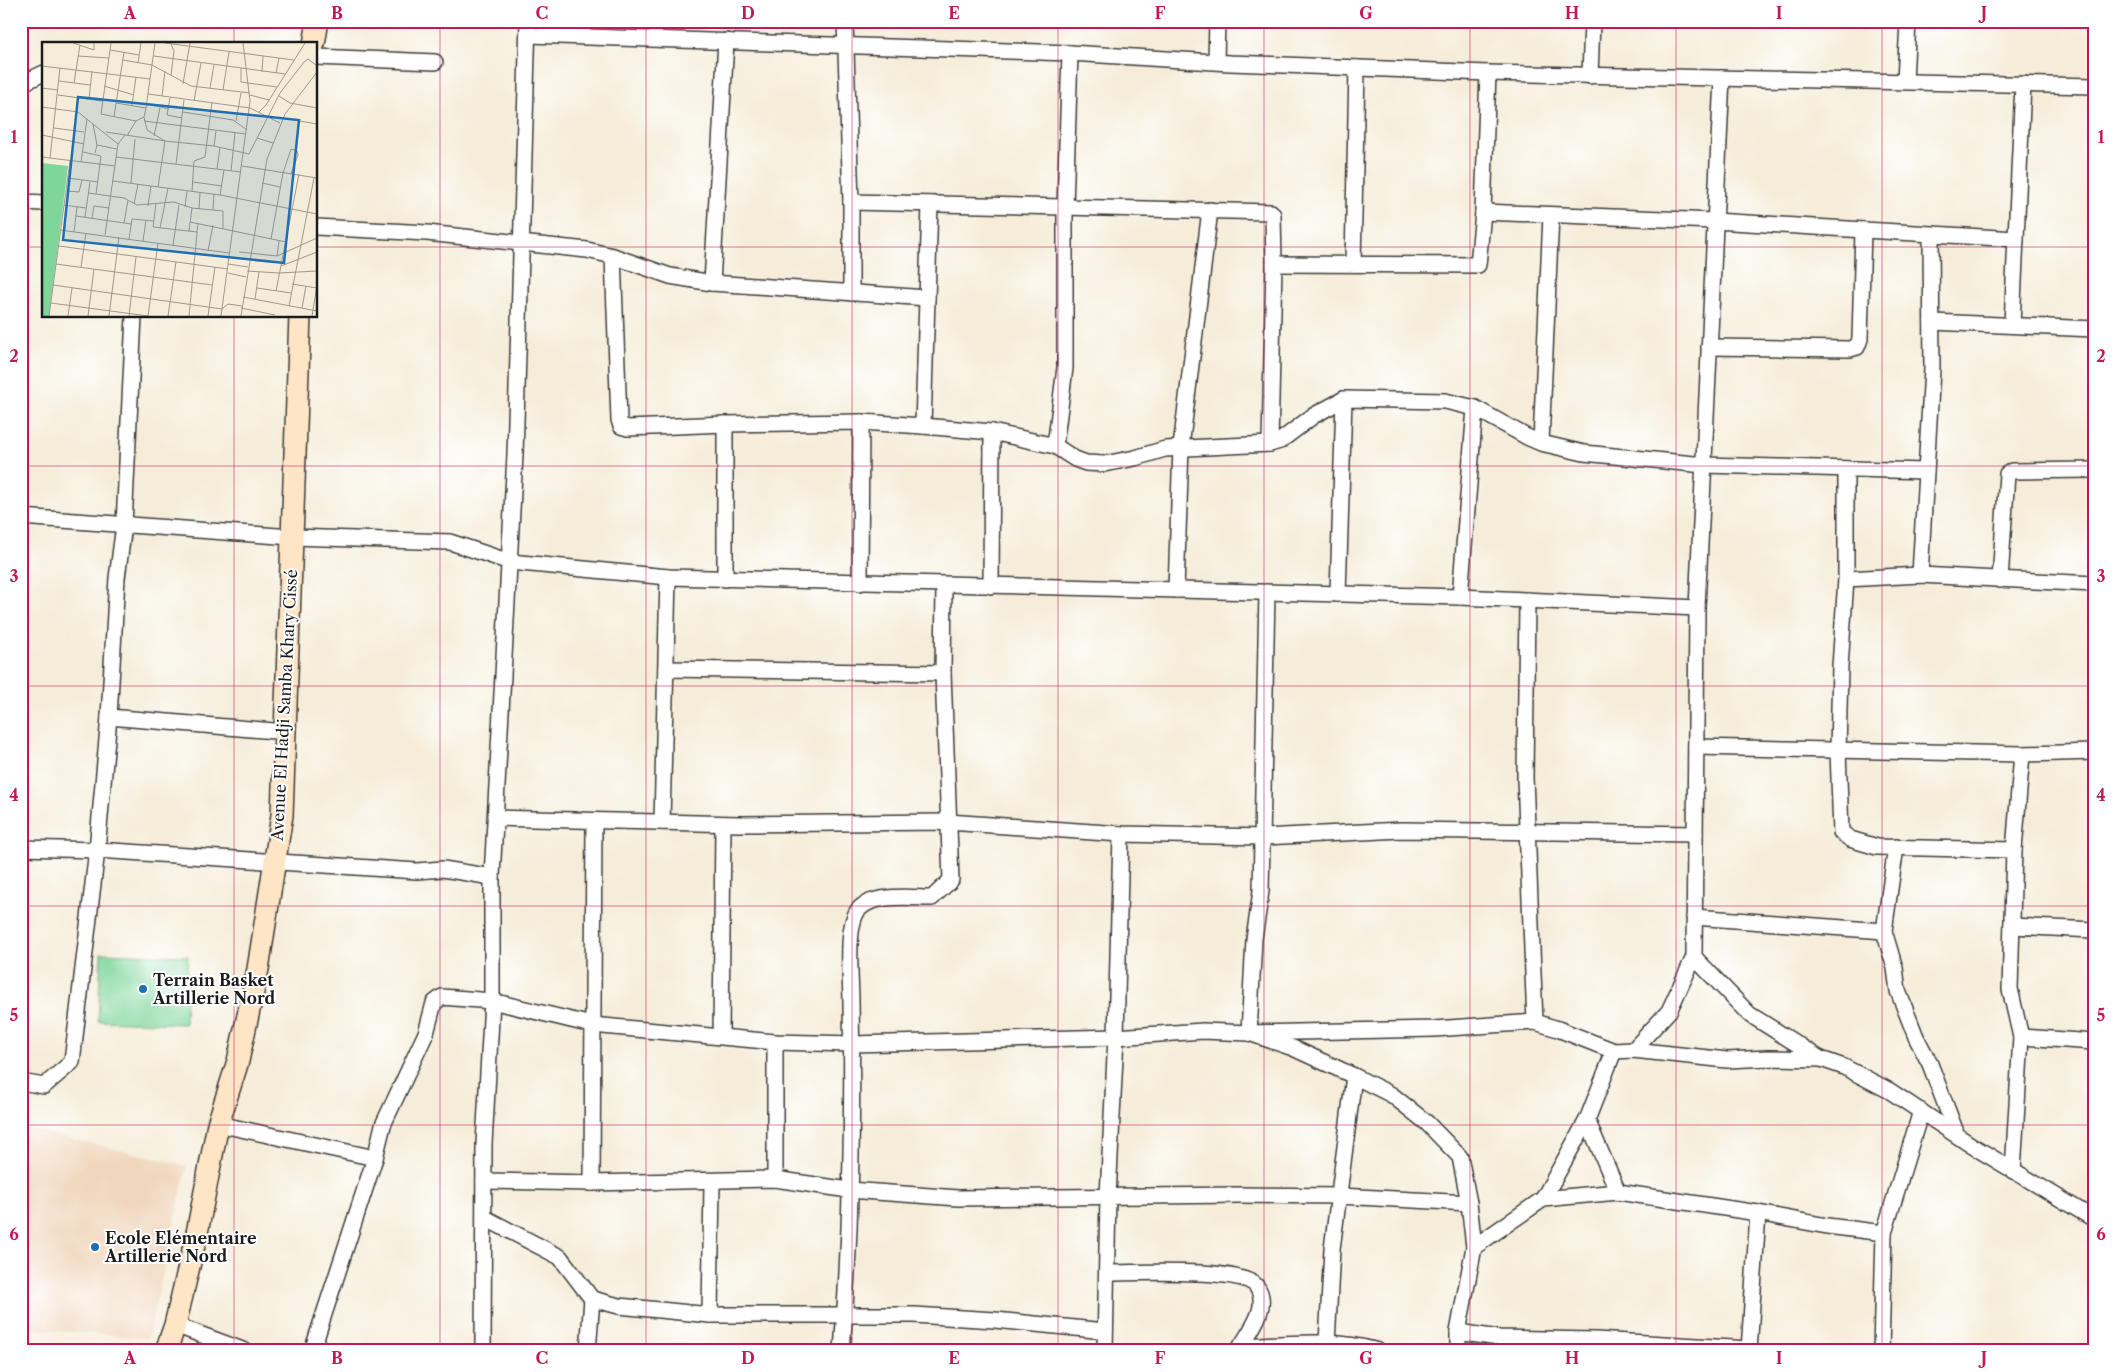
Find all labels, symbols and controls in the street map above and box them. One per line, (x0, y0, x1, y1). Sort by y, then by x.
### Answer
text: A (123, 3, 137, 23)
text: B (331, 3, 343, 23)
text: C (536, 3, 548, 23)
text: D (741, 3, 755, 23)
text: E (948, 3, 960, 23)
text: F (1155, 3, 1166, 23)
text: G (1359, 3, 1373, 23)
text: H (1565, 3, 1579, 23)
text: I (1776, 3, 1783, 23)
text: J (1978, 3, 1987, 23)
inset map (42, 42, 318, 318)
text: 1 (10, 127, 18, 147)
text: 1 (2097, 127, 2105, 147)
text: 2 (9, 346, 19, 366)
text: 2 (2096, 346, 2106, 366)
text: 3 (9, 566, 19, 586)
text: 3 (2096, 566, 2106, 586)
street label: Avenue El Hadji Samba Khary Cissé (267, 569, 301, 842)
text: 4 (9, 785, 19, 805)
text: 4 (2096, 785, 2106, 805)
place label: Terrain Basket Artillerie Nord (152, 970, 276, 1008)
marker: Terrain Basket Artillerie Nord (137, 983, 149, 995)
text: 5 (10, 1005, 19, 1025)
text: 5 (2097, 1005, 2106, 1025)
text: 6 (9, 1224, 19, 1244)
text: 6 (2096, 1224, 2106, 1244)
place label: Ecole Elémentaire Artillerie Nord (104, 1228, 257, 1266)
marker: Ecole Elémentaire Artillerie Nord (89, 1241, 101, 1253)
text: A (123, 1348, 137, 1368)
text: B (331, 1348, 343, 1368)
text: C (536, 1348, 548, 1368)
text: D (741, 1348, 755, 1368)
text: E (948, 1348, 960, 1368)
text: F (1155, 1348, 1166, 1368)
text: G (1359, 1348, 1373, 1368)
text: H (1565, 1348, 1579, 1368)
text: I (1776, 1348, 1783, 1368)
text: J (1978, 1348, 1987, 1368)

